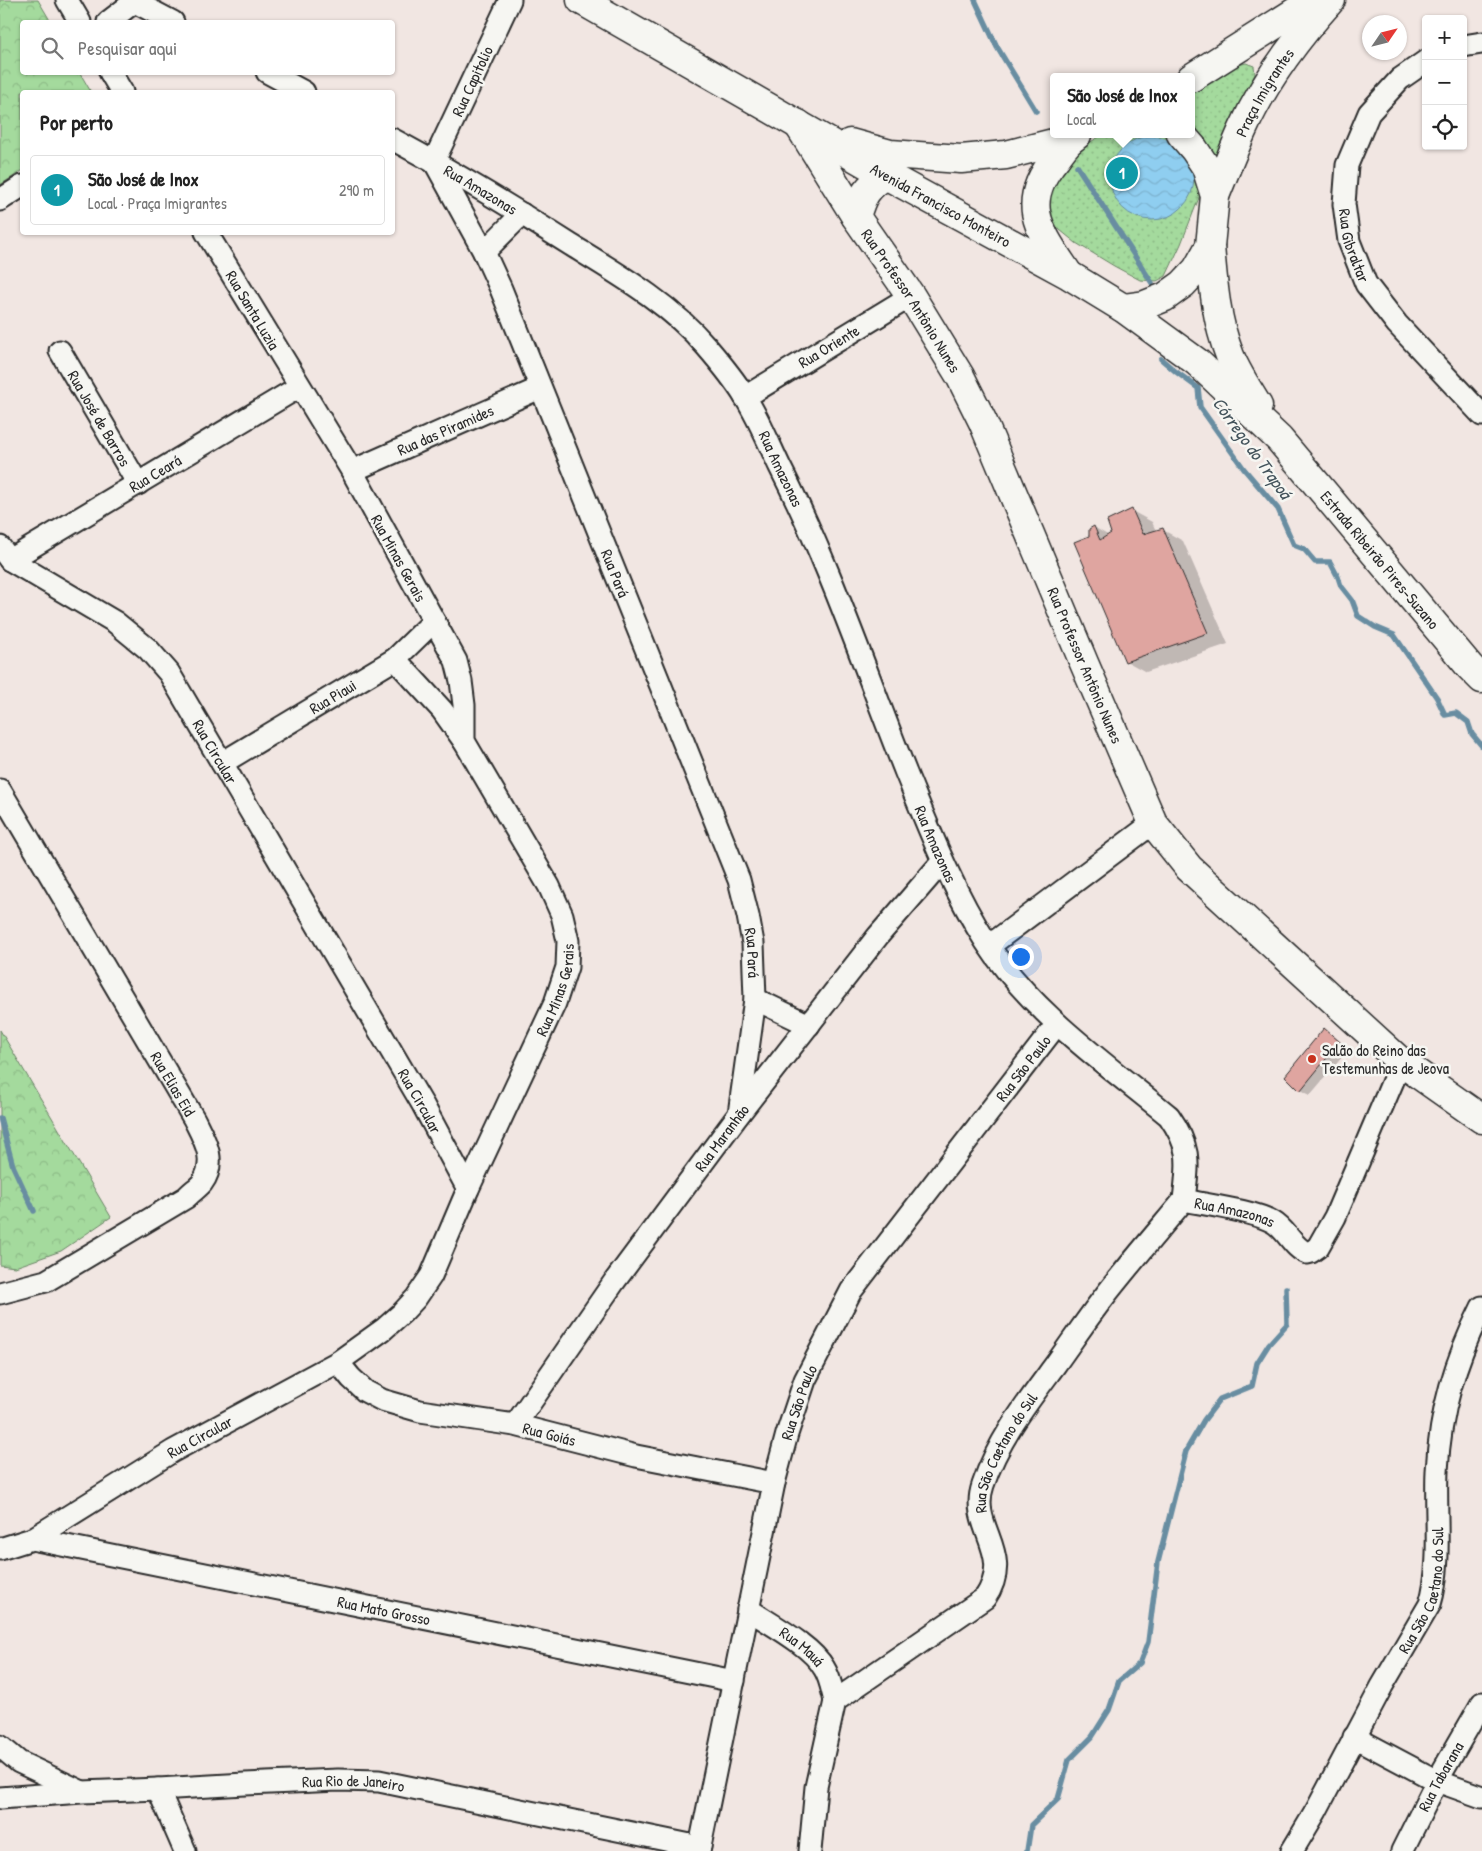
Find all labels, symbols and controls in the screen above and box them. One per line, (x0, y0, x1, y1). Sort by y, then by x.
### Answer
north arrow (1362, 15, 1407, 60)
map controls (1422, 15, 1467, 150)
button: + (1422, 15, 1467, 60)
search box (20, 20, 395, 75)
icon: search (38, 34, 66, 62)
text: Pesquisar aqui (78, 35, 177, 61)
street label: Rua Capitolio (446, 42, 498, 120)
street label: Praça Imigrantes (1230, 44, 1299, 140)
button: − (1422, 60, 1467, 105)
popup (1050, 73, 1195, 138)
text: São José de Inox (1067, 82, 1178, 108)
button: locate (1422, 105, 1467, 150)
text: Por perto (40, 108, 113, 137)
text: Local (1067, 108, 1096, 130)
pin: 1 (1106, 154, 1138, 192)
street label: Avenida Francisco Monteiro (867, 157, 1015, 252)
street label: Rua Amazonas (440, 159, 522, 220)
text: São José de Inox (88, 166, 199, 192)
text: 1 (54, 179, 60, 201)
text: 290 m (339, 179, 374, 201)
text: Local · Praça Imigrantes (88, 192, 227, 214)
street label: Rua Gibraltar (1334, 207, 1375, 286)
street label: Rua Professor Antônio Nunes (857, 224, 966, 377)
street label: Rua Santa Luzia (221, 266, 285, 354)
street label: Rua Oriente (794, 319, 864, 373)
street label: Rua José de Barros (63, 366, 136, 470)
water label: Córrego do Trapoá (1207, 392, 1299, 505)
street label: Rua das Piramides (394, 399, 497, 461)
street label: Rua Amazonas (754, 427, 809, 510)
street label: Rua Ceará (125, 449, 185, 497)
street label: Estrada Ribeirão Pires-Suzano (1316, 486, 1445, 634)
street label: Rua Minas Gerais (366, 511, 432, 605)
street label: Rua Pará (596, 546, 635, 601)
street label: Rua Professor Antônio Nunes (1042, 584, 1128, 747)
street label: Rua Piaui (305, 674, 360, 719)
street label: Rua Circular (188, 715, 243, 788)
street label: Rua Amazonas (910, 802, 962, 886)
street label: Rua Pará (739, 926, 765, 978)
street label: Rua Minas Gerais (530, 943, 579, 1039)
your location (1008, 944, 1034, 970)
street label: Rua São Paulo (990, 1030, 1056, 1106)
place label: Salão do Reino das Testemunhas de Jeova (1322, 1039, 1449, 1079)
street label: Rua Elias Eid (146, 1047, 201, 1120)
marker: Salão do Reino das Testemunhas de Jeova (1306, 1053, 1318, 1065)
street label: Rua Circular (393, 1064, 447, 1137)
street label: Rua Maranhão (689, 1099, 754, 1176)
street label: Rua Amazonas (1193, 1191, 1279, 1232)
street label: Rua São Paulo (775, 1360, 822, 1442)
street label: Rua São Caetano do Sul (969, 1387, 1043, 1514)
street label: Rua Circular (163, 1410, 236, 1463)
street label: Rua Goiás (521, 1416, 578, 1451)
street label: Rua São Caetano do Sul (1393, 1527, 1448, 1657)
street label: Rua Mato Grosso (336, 1590, 433, 1630)
street label: Rua Mauá (776, 1621, 830, 1671)
street label: Rua Tabarana (1413, 1738, 1468, 1815)
street label: Rua Rio de Janeiro (302, 1769, 407, 1797)

